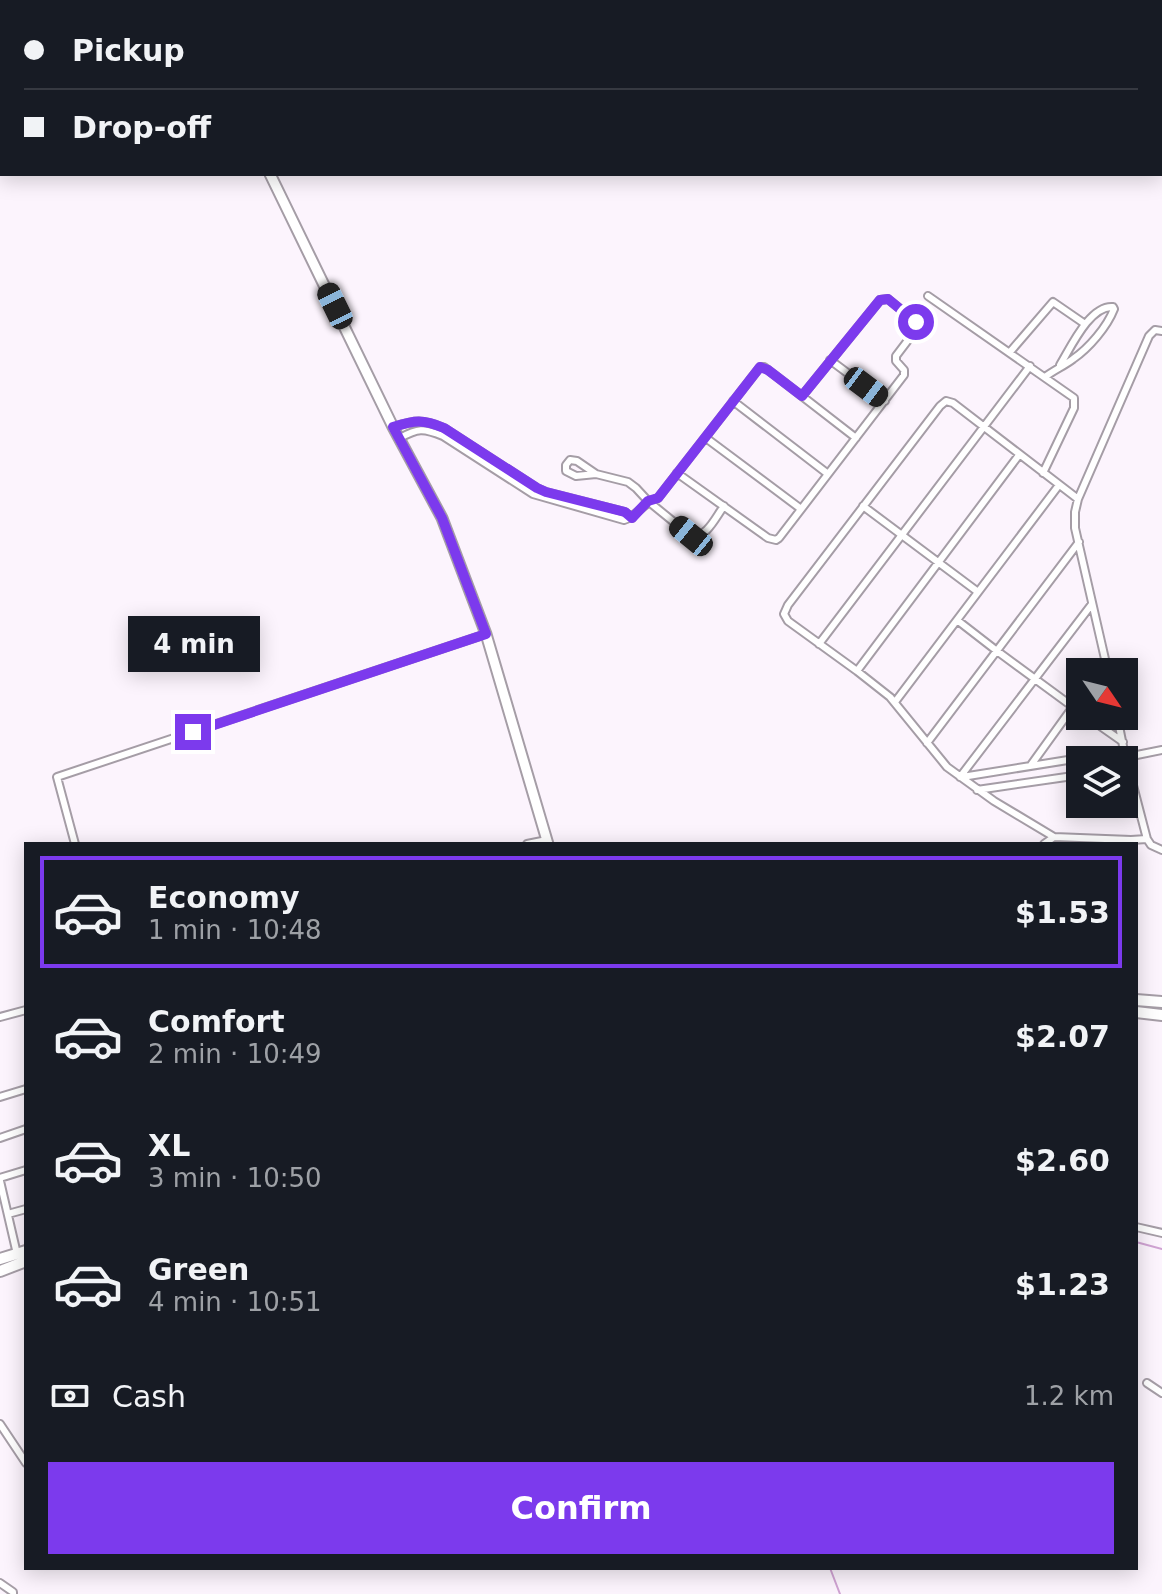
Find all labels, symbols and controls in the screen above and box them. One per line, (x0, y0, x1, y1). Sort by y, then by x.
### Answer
text: Pickup (72, 33, 185, 68)
text: Drop-off (72, 110, 211, 145)
car (314, 279, 356, 333)
route start (898, 304, 934, 340)
car (840, 363, 892, 411)
car (665, 512, 717, 560)
callout: 4 min (127, 616, 259, 672)
text: 4 min (153, 629, 235, 659)
north arrow (1066, 658, 1138, 730)
map controls (1066, 658, 1138, 818)
route end (175, 714, 211, 750)
button: layers (1066, 746, 1138, 818)
icon: car (52, 876, 124, 948)
text: Economy (148, 880, 300, 915)
text: $1.53 (1015, 895, 1110, 930)
text: 1 min · 10:48 (148, 915, 322, 945)
icon: car (52, 1000, 124, 1072)
text: Comfort (148, 1004, 285, 1039)
text: $2.07 (1015, 1019, 1110, 1054)
text: 2 min · 10:49 (148, 1039, 322, 1069)
icon: car (52, 1124, 124, 1196)
text: XL (148, 1128, 190, 1163)
text: $2.60 (1015, 1143, 1110, 1178)
text: 3 min · 10:50 (148, 1163, 322, 1193)
icon: car (52, 1248, 124, 1320)
text: Green (148, 1252, 249, 1287)
text: $1.23 (1015, 1267, 1110, 1302)
text: 4 min · 10:51 (148, 1287, 322, 1317)
icon: cash (48, 1374, 92, 1418)
text: Cash (112, 1379, 186, 1414)
text: 1.2 km (1024, 1381, 1114, 1411)
button: Confirm (48, 1462, 1114, 1554)

